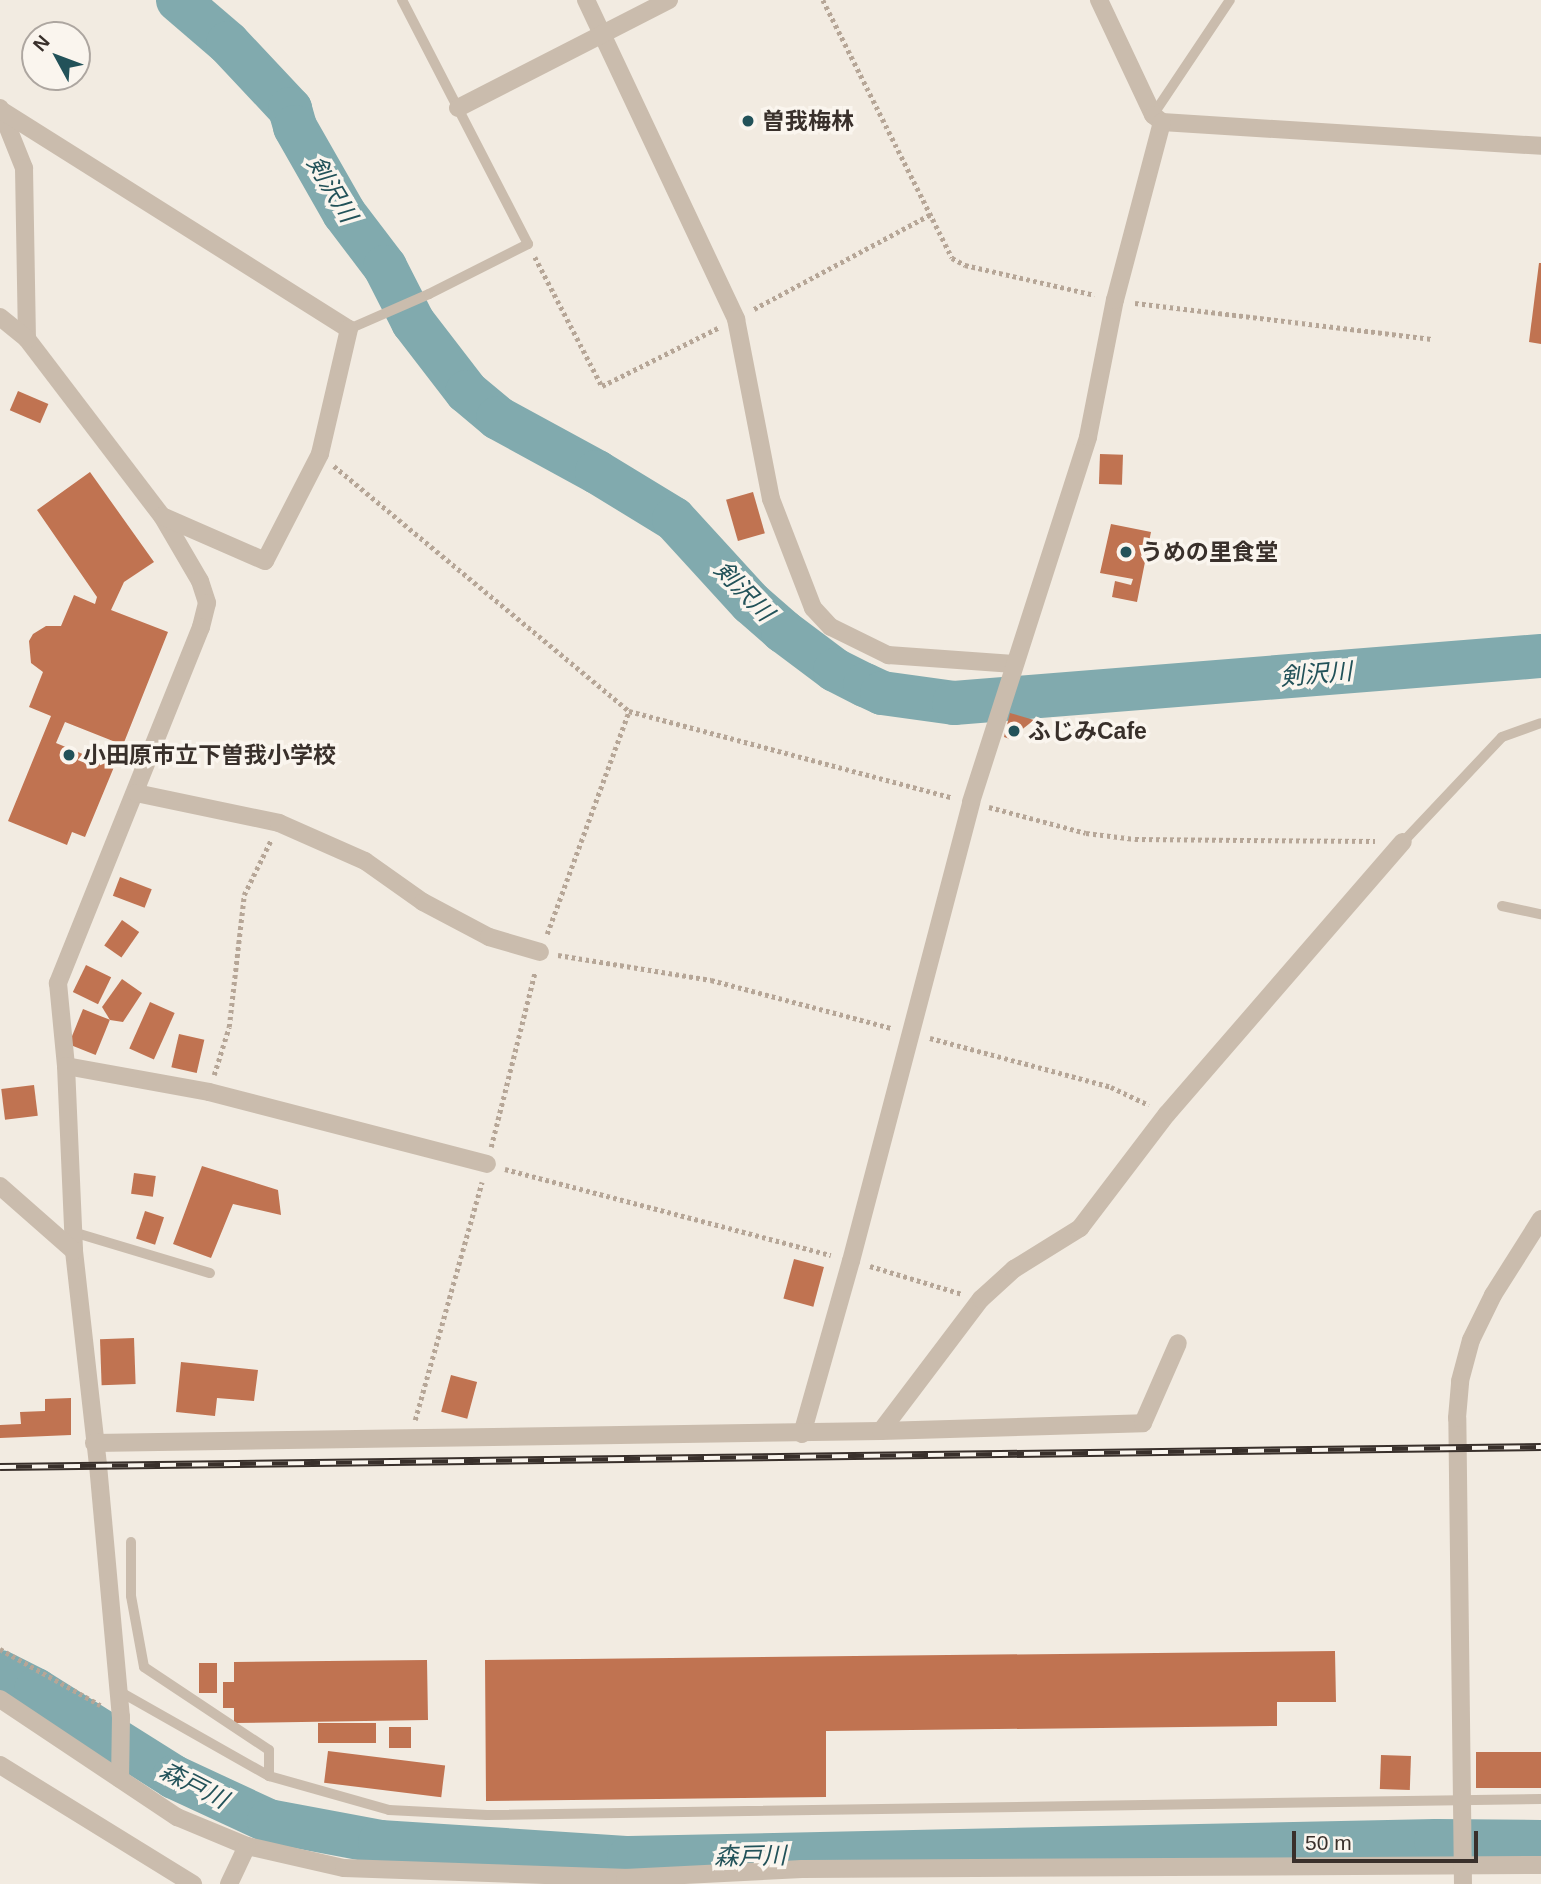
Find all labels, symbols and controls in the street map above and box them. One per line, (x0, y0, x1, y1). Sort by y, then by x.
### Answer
north arrow (21, 21, 91, 91)
text: N (29, 31, 54, 55)
place label: 曽我梅林 (762, 107, 854, 135)
marker: 曽我梅林 (740, 113, 756, 129)
water label: 剣沢川 (301, 151, 363, 227)
place label: うめの里食堂 (1140, 538, 1278, 566)
marker: うめの里食堂 (1118, 544, 1134, 560)
water label: 剣沢川 (709, 555, 779, 627)
water label: 剣沢川 (1279, 657, 1353, 691)
place label: ふじみCafe (1028, 717, 1147, 745)
marker: ふじみCafe (1006, 723, 1022, 739)
place label: 小田原市立下曽我小学校 (83, 741, 336, 769)
marker: 小田原市立下曽我小学校 (61, 747, 77, 763)
water label: 森戸川 (155, 1756, 233, 1814)
scale bar (1296, 1818, 1482, 1862)
text: 50 m (1305, 1831, 1352, 1854)
water label: 森戸川 (714, 1841, 786, 1871)

